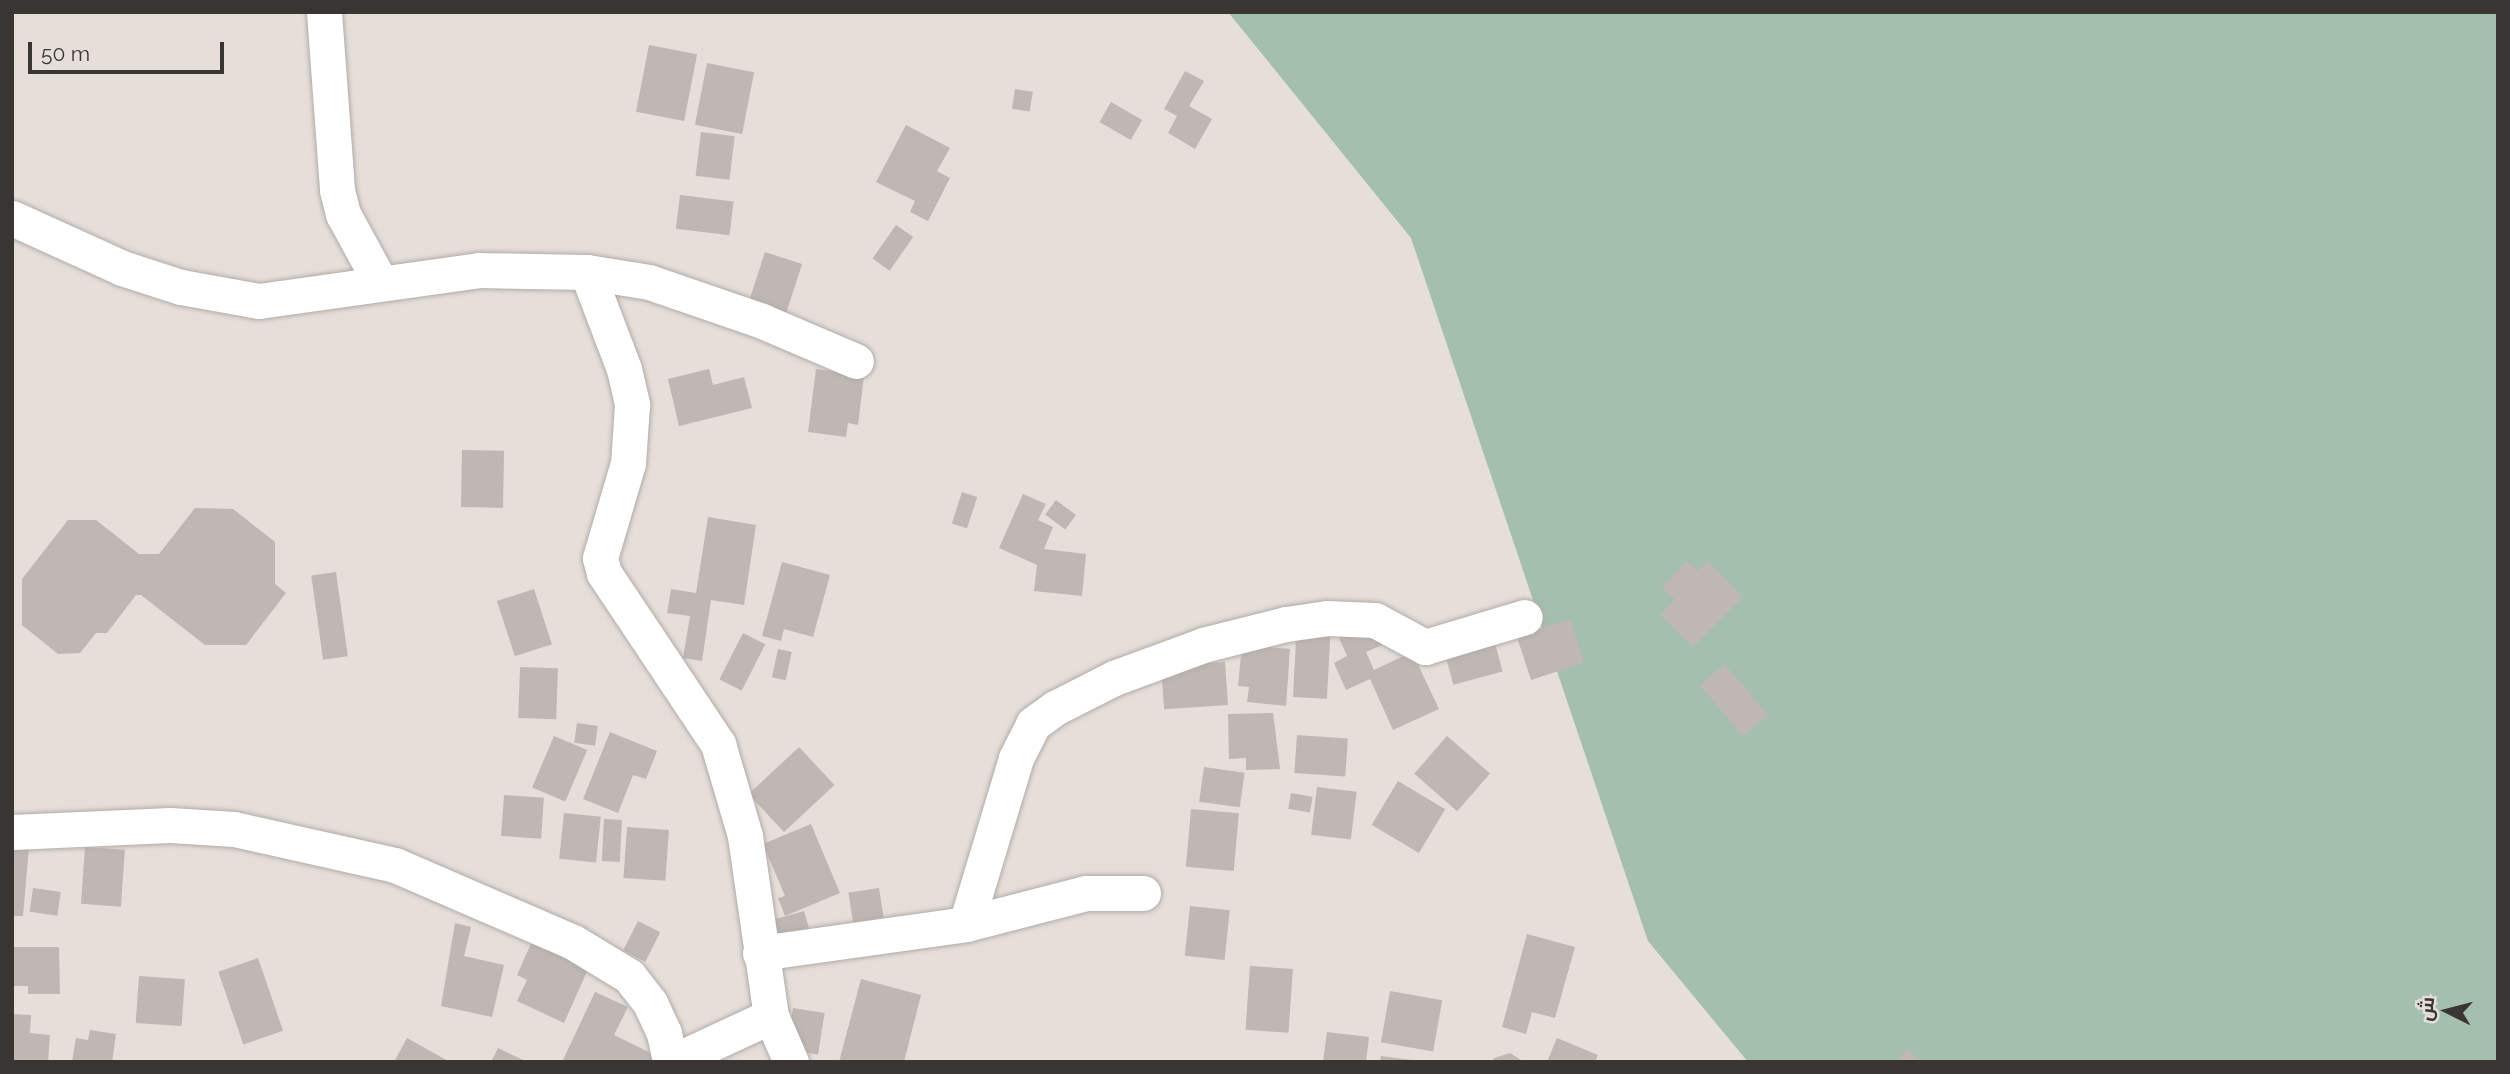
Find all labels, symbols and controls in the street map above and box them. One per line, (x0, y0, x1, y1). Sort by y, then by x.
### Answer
scale bar (32, 28, 228, 72)
text: 50 m (41, 41, 90, 66)
north arrow (2412, 976, 2482, 1046)
text: ش (2414, 996, 2438, 1022)

